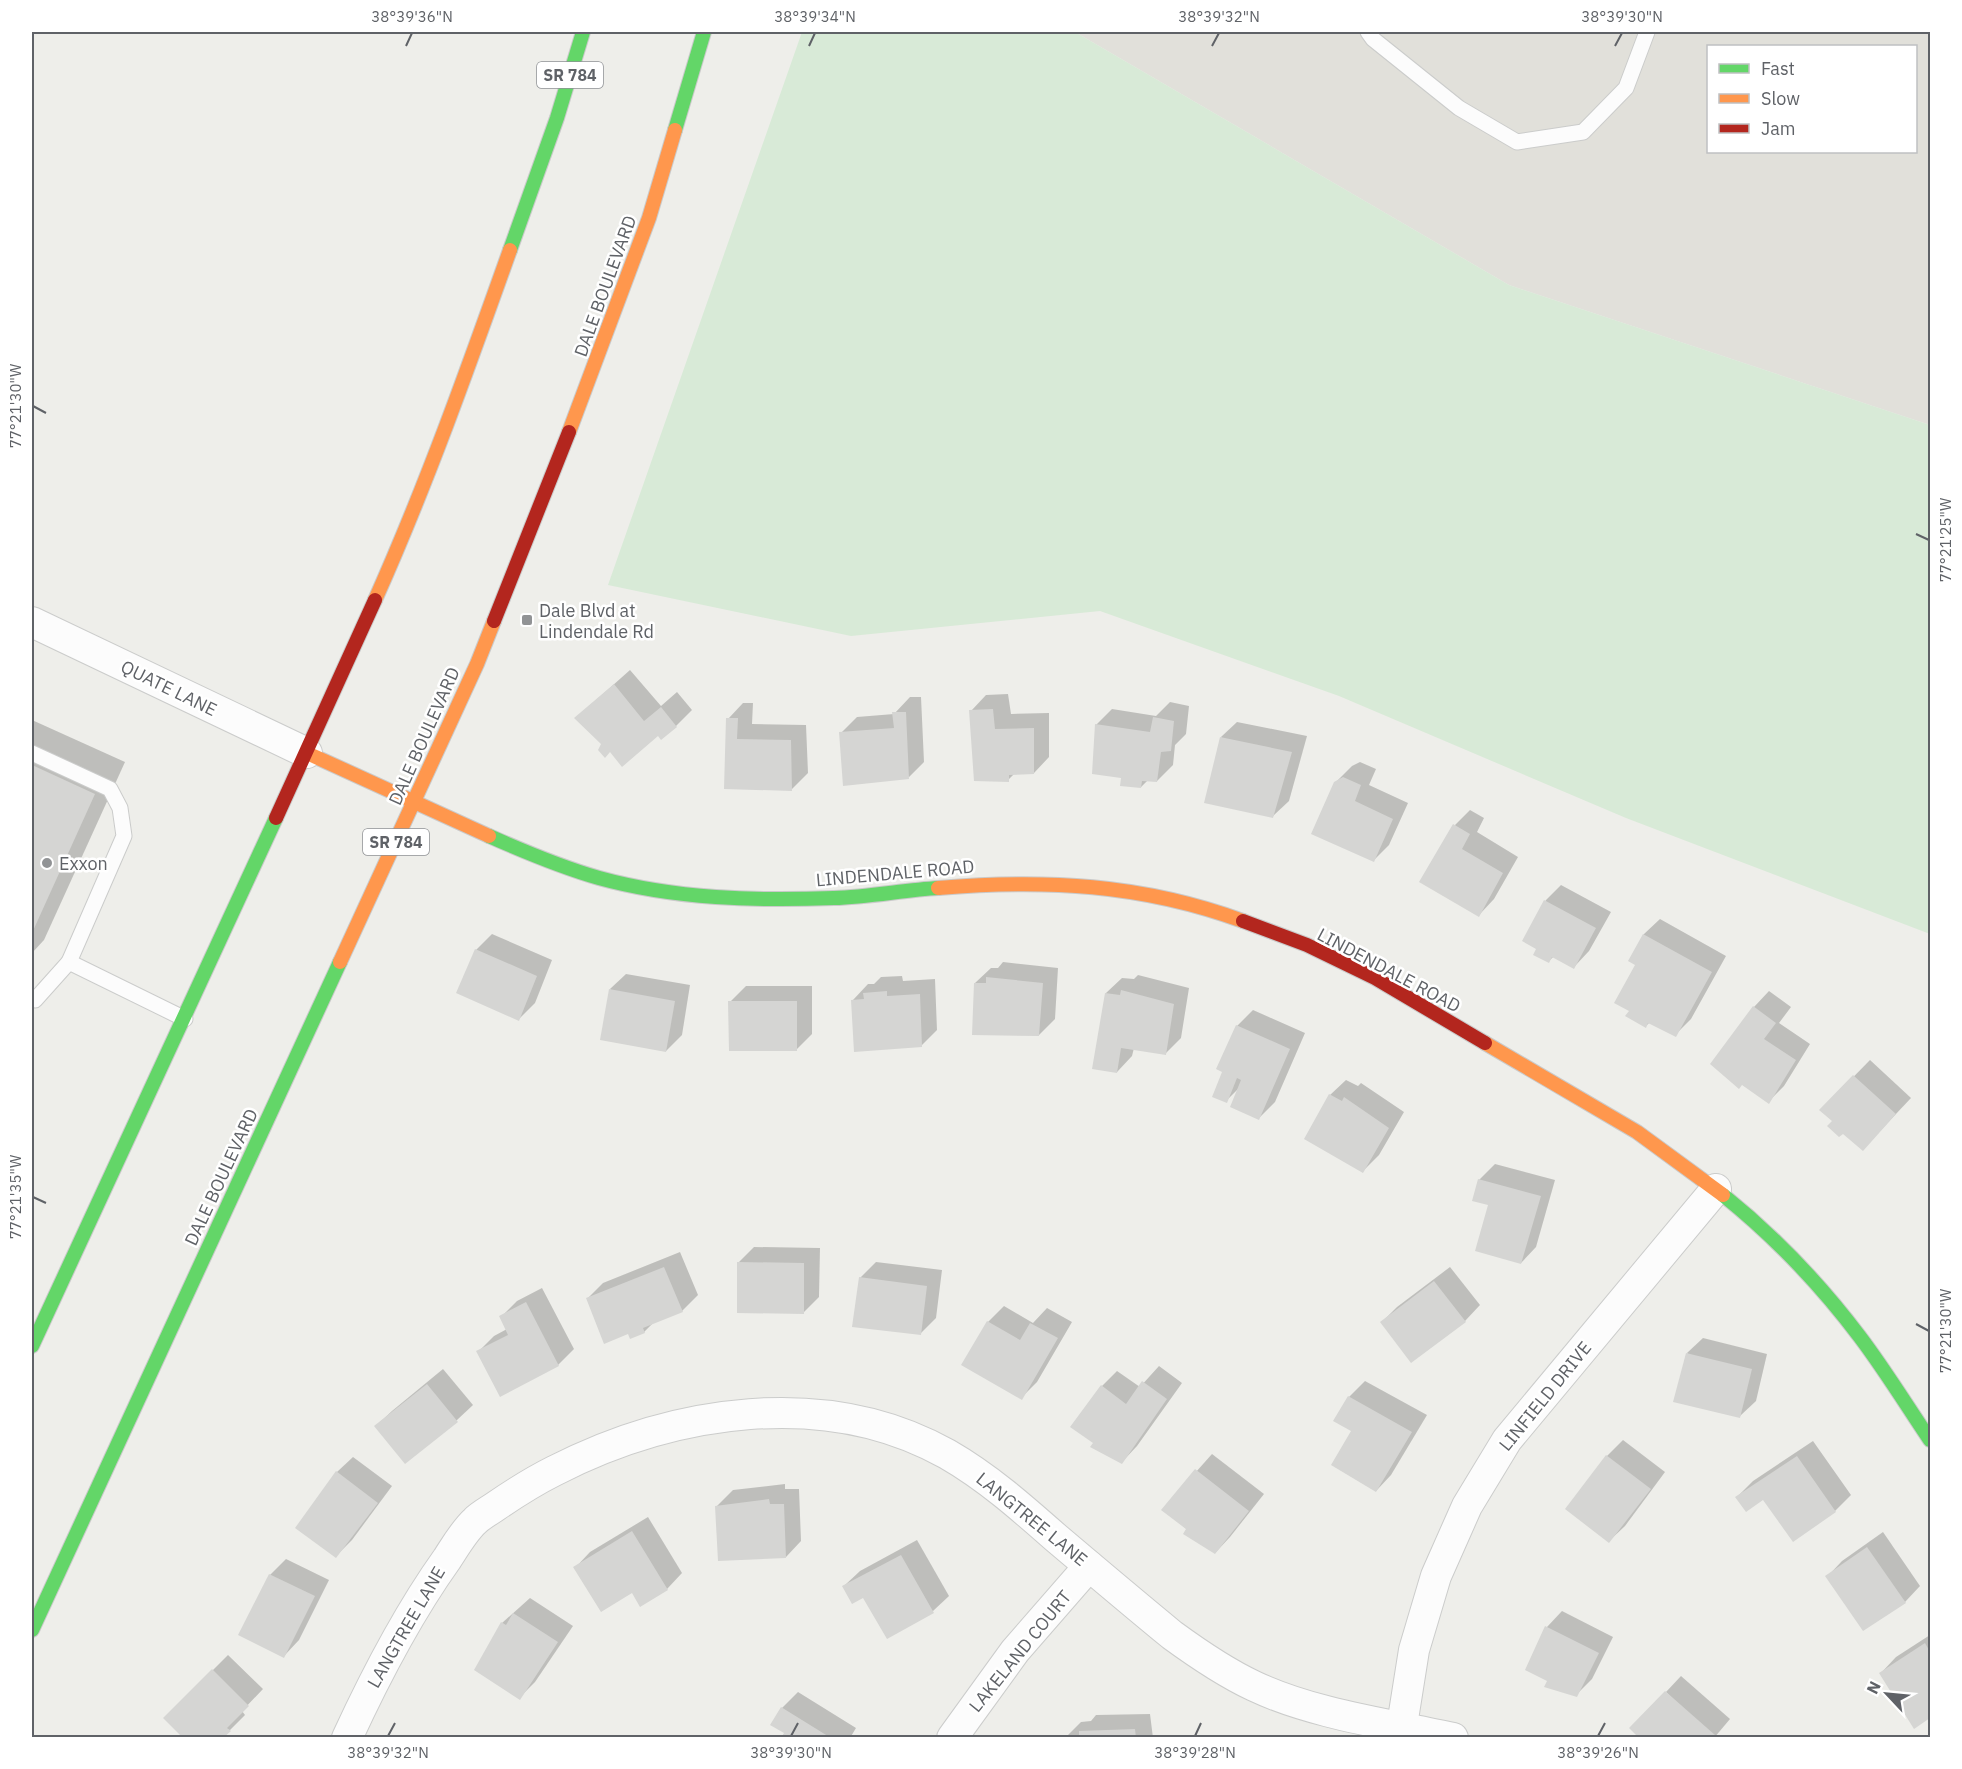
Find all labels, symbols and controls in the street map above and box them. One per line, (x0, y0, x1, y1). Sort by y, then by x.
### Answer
text: 38°39'36"N (371, 7, 453, 26)
text: 38°39'34"N (774, 7, 856, 26)
text: 38°39'32"N (1178, 7, 1260, 26)
text: 38°39'30"N (1581, 7, 1663, 26)
legend (1707, 45, 1917, 153)
text: Fast (1761, 57, 1795, 80)
road number: SR 784 (537, 62, 603, 88)
text: Slow (1761, 87, 1800, 110)
text: Jam (1761, 117, 1796, 140)
street label: DALE BOULEVARD (569, 212, 641, 360)
text: 77°21'30"W (6, 363, 25, 448)
text: 77°21'25"W (1936, 497, 1955, 582)
place label: Dale Blvd at Lindendale Rd (539, 599, 654, 643)
marker: Dale Blvd at Lindendale Rd (520, 613, 534, 627)
street label: QUATE LANE (117, 655, 221, 721)
street label: DALE BOULEVARD (383, 663, 465, 809)
road number: SR 784 (363, 829, 429, 855)
place label: Exxon (59, 852, 108, 875)
street label: LINDENDALE ROAD (815, 855, 975, 891)
marker: Exxon (40, 856, 54, 870)
street label: LINDENDALE ROAD (1313, 923, 1465, 1017)
street label: DALE BOULEVARD (179, 1105, 263, 1249)
text: 77°21'35"W (6, 1154, 25, 1239)
text: 77°21'30"W (1936, 1288, 1955, 1373)
street label: LINFIELD DRIVE (1494, 1337, 1596, 1455)
street label: LANGTREE LANE (972, 1467, 1092, 1571)
street label: LANGTREE LANE (362, 1562, 450, 1692)
street label: LAKELAND COURT (964, 1585, 1076, 1717)
north arrow (1857, 1664, 1917, 1724)
text: N (1862, 1678, 1885, 1697)
text: 38°39'32"N (347, 1743, 429, 1762)
text: 38°39'30"N (750, 1743, 832, 1762)
text: 38°39'28"N (1154, 1743, 1236, 1762)
text: 38°39'26"N (1557, 1743, 1639, 1762)

